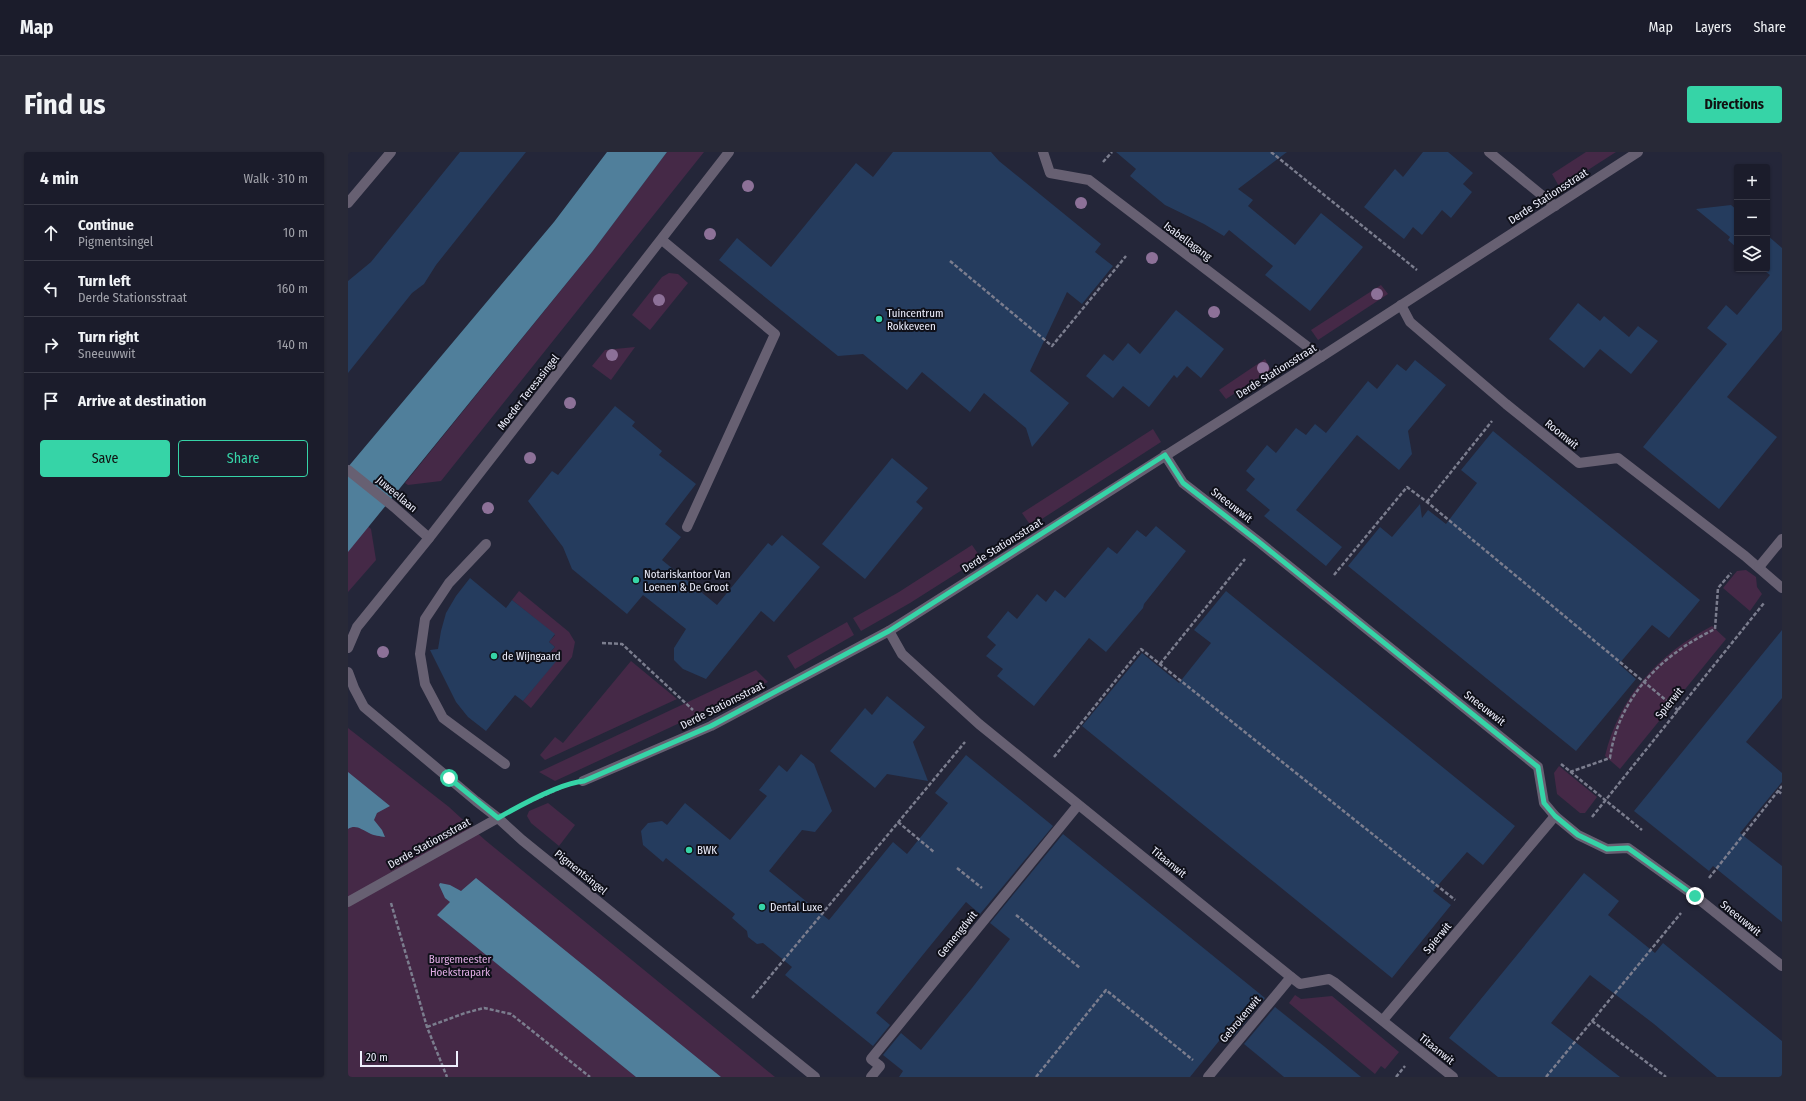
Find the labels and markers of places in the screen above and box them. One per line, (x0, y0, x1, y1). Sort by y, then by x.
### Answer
place label: Tuincentrum Rokkeveen (887, 307, 943, 333)
marker: Tuincentrum Rokkeveen (874, 314, 884, 324)
place label: Notariskantoor Van Loenen & De Groot (644, 568, 731, 594)
marker: Notariskantoor Van Loenen & De Groot (631, 575, 641, 585)
place label: de Wijngaard (502, 650, 561, 663)
marker: de Wijngaard (489, 651, 499, 661)
place label: BWK (697, 844, 717, 857)
marker: BWK (684, 845, 694, 855)
place label: Dental Luxe (770, 901, 823, 914)
marker: Dental Luxe (757, 902, 767, 912)

